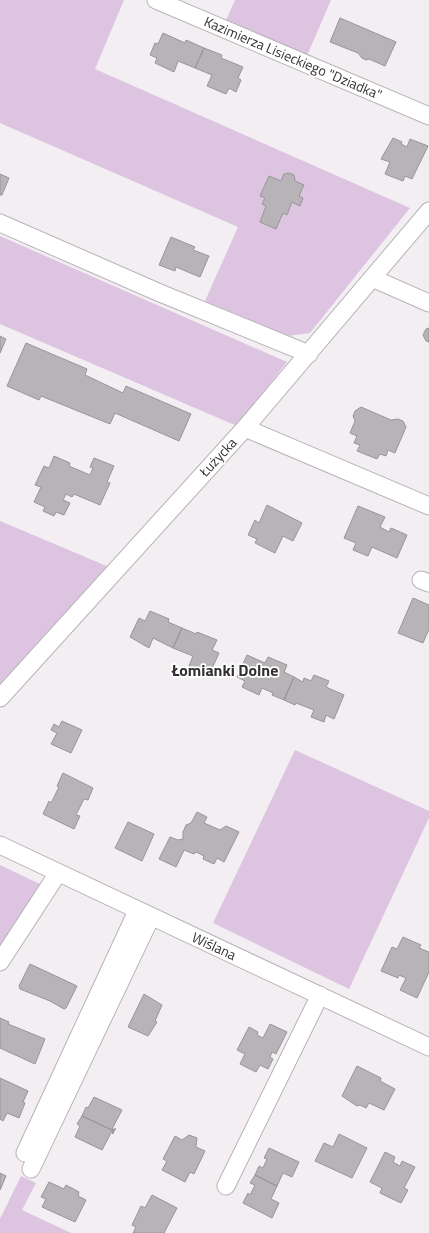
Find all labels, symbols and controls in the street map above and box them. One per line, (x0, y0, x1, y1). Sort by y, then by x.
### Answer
street label: Kazimierza Lisieckiego "Dziadka" (201, 10, 385, 105)
street label: Łużycka (193, 432, 241, 482)
district label: Łomianki Dolne (171, 658, 278, 682)
street label: Wiślana (189, 926, 240, 965)

